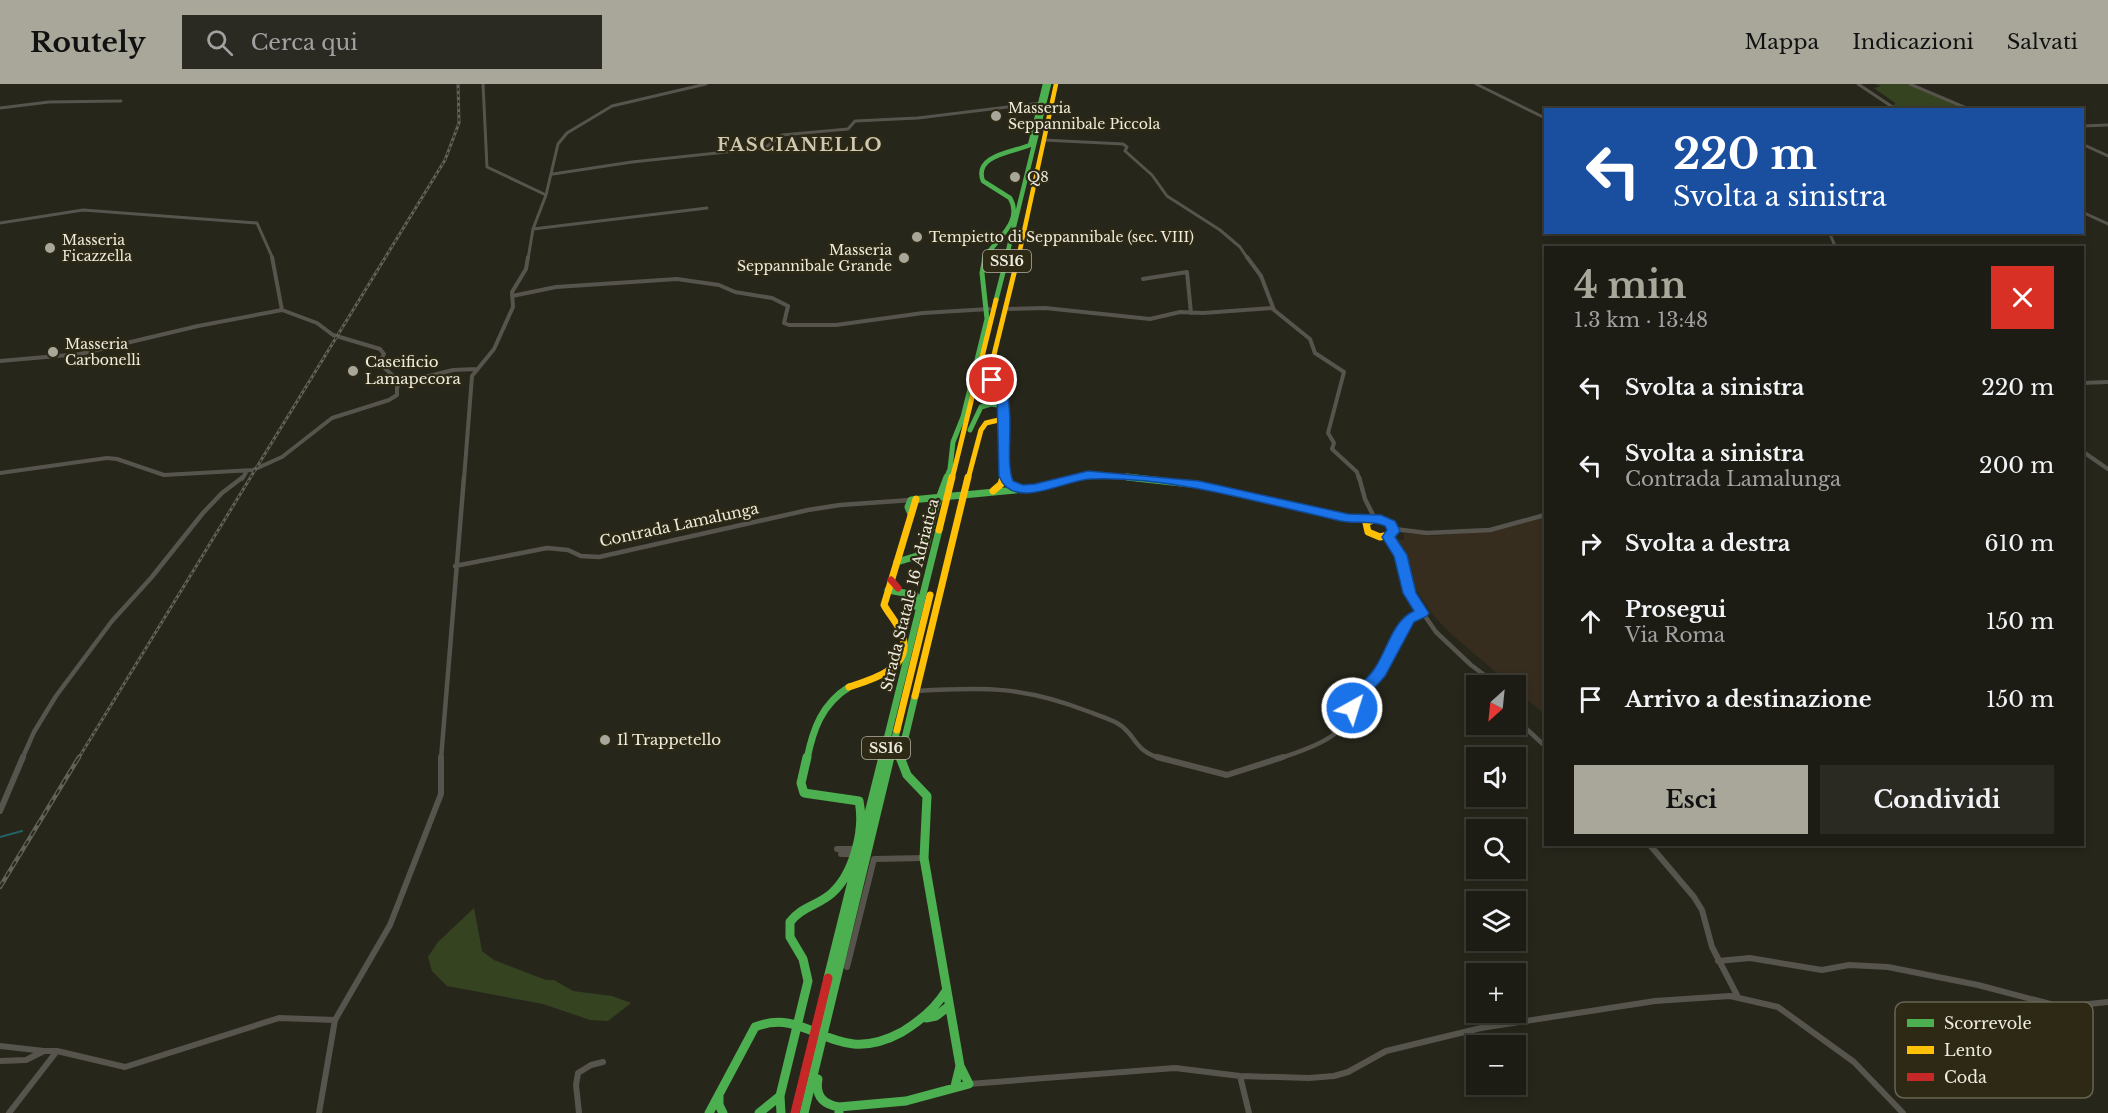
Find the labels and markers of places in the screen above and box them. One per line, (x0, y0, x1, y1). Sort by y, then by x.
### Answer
place label: Masseria Seppannibale Piccola (1008, 99, 1160, 133)
marker: Masseria Seppannibale Piccola (989, 109, 1003, 123)
place label: Q8 (1027, 168, 1049, 186)
marker: Q8 (1008, 170, 1022, 184)
place label: Tempietto di Seppannibale (sec. VIII) (929, 228, 1194, 246)
marker: Tempietto di Seppannibale (sec. VIII) (910, 230, 924, 244)
place label: Masseria Ficazzella (62, 231, 132, 265)
marker: Masseria Ficazzella (43, 241, 57, 255)
place label: Masseria Seppannibale Grande (737, 241, 892, 275)
marker: Masseria Seppannibale Grande (897, 251, 911, 265)
place label: Masseria Carbonelli (65, 335, 141, 369)
marker: Masseria Carbonelli (46, 345, 60, 359)
place label: Caseificio Lamapecora (365, 352, 461, 388)
pin (966, 354, 1017, 405)
marker: Caseificio Lamapecora (346, 364, 360, 378)
place label: Il Trappetello (617, 730, 721, 749)
marker: Il Trappetello (598, 733, 612, 747)

